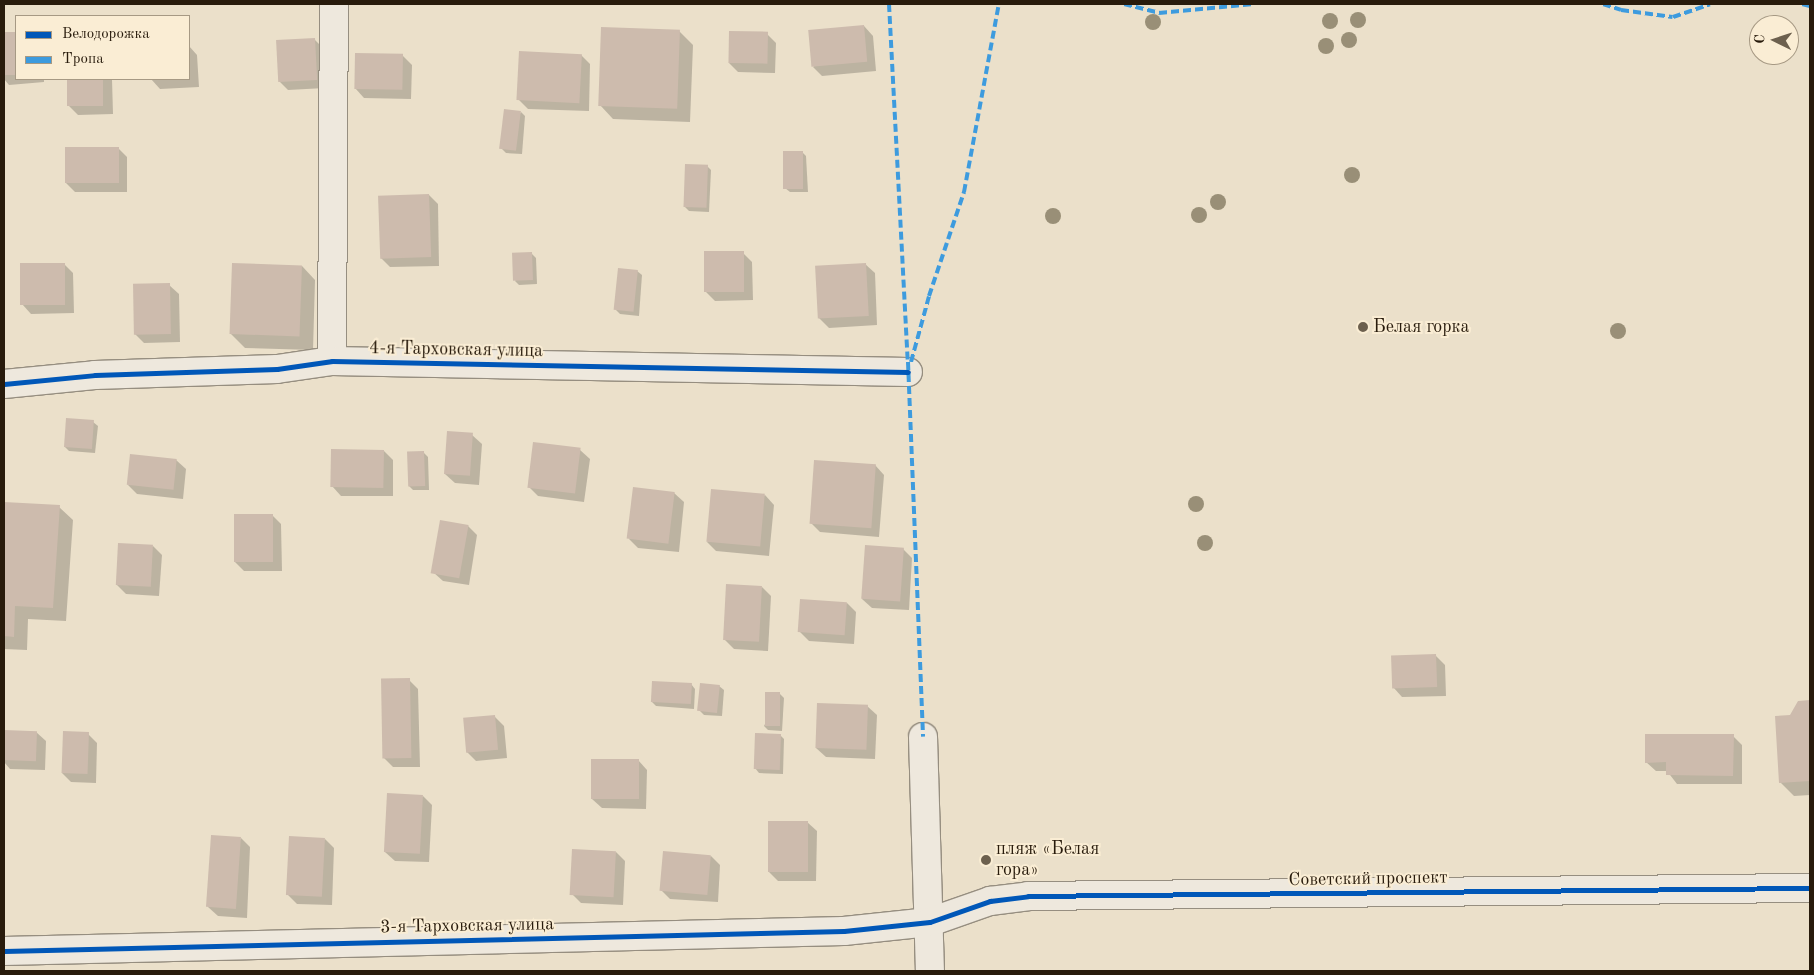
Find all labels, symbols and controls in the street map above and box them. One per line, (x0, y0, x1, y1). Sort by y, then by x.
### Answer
legend (15, 15, 190, 80)
north arrow (1749, 15, 1799, 65)
text: Велодорожка (62, 27, 150, 42)
text: С (1753, 34, 1767, 44)
text: Тропа (62, 52, 104, 67)
place label: Белая горка (1373, 316, 1469, 338)
marker: Белая горка (1357, 321, 1369, 333)
street label: 4-я Тарховская улица (369, 338, 543, 362)
place label: пляж «Белая гора» (996, 839, 1099, 882)
marker: пляж «Белая гора» (980, 854, 992, 866)
street label: Советский проспект (1288, 867, 1448, 891)
street label: 3-я Тарховская улица (380, 914, 554, 938)

